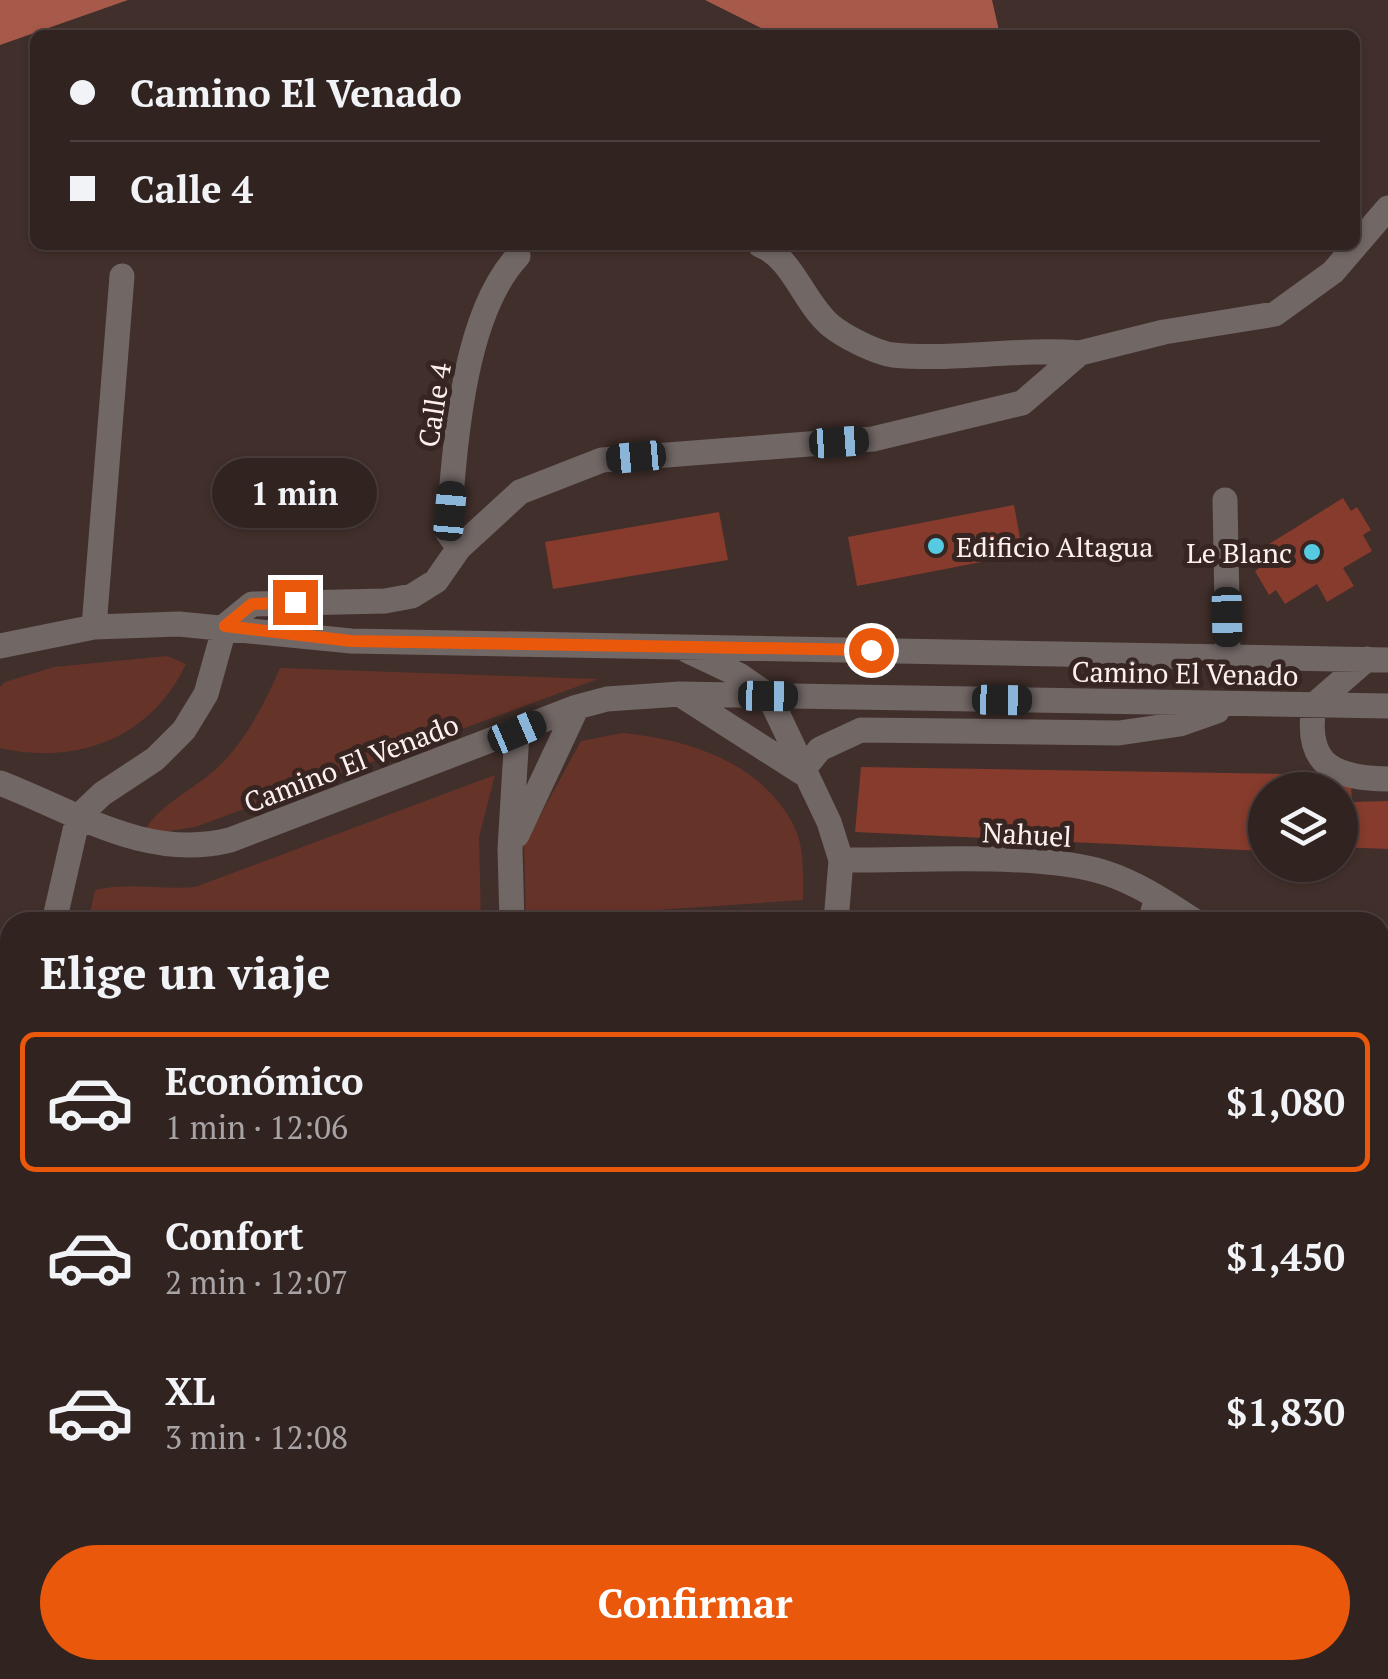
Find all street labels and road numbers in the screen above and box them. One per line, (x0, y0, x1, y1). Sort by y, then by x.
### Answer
street label: Calle 4 (409, 360, 459, 450)
street label: Camino El Venado (1071, 653, 1299, 693)
street label: Camino El Venado (238, 705, 464, 821)
street label: Nahuel (981, 813, 1073, 855)

